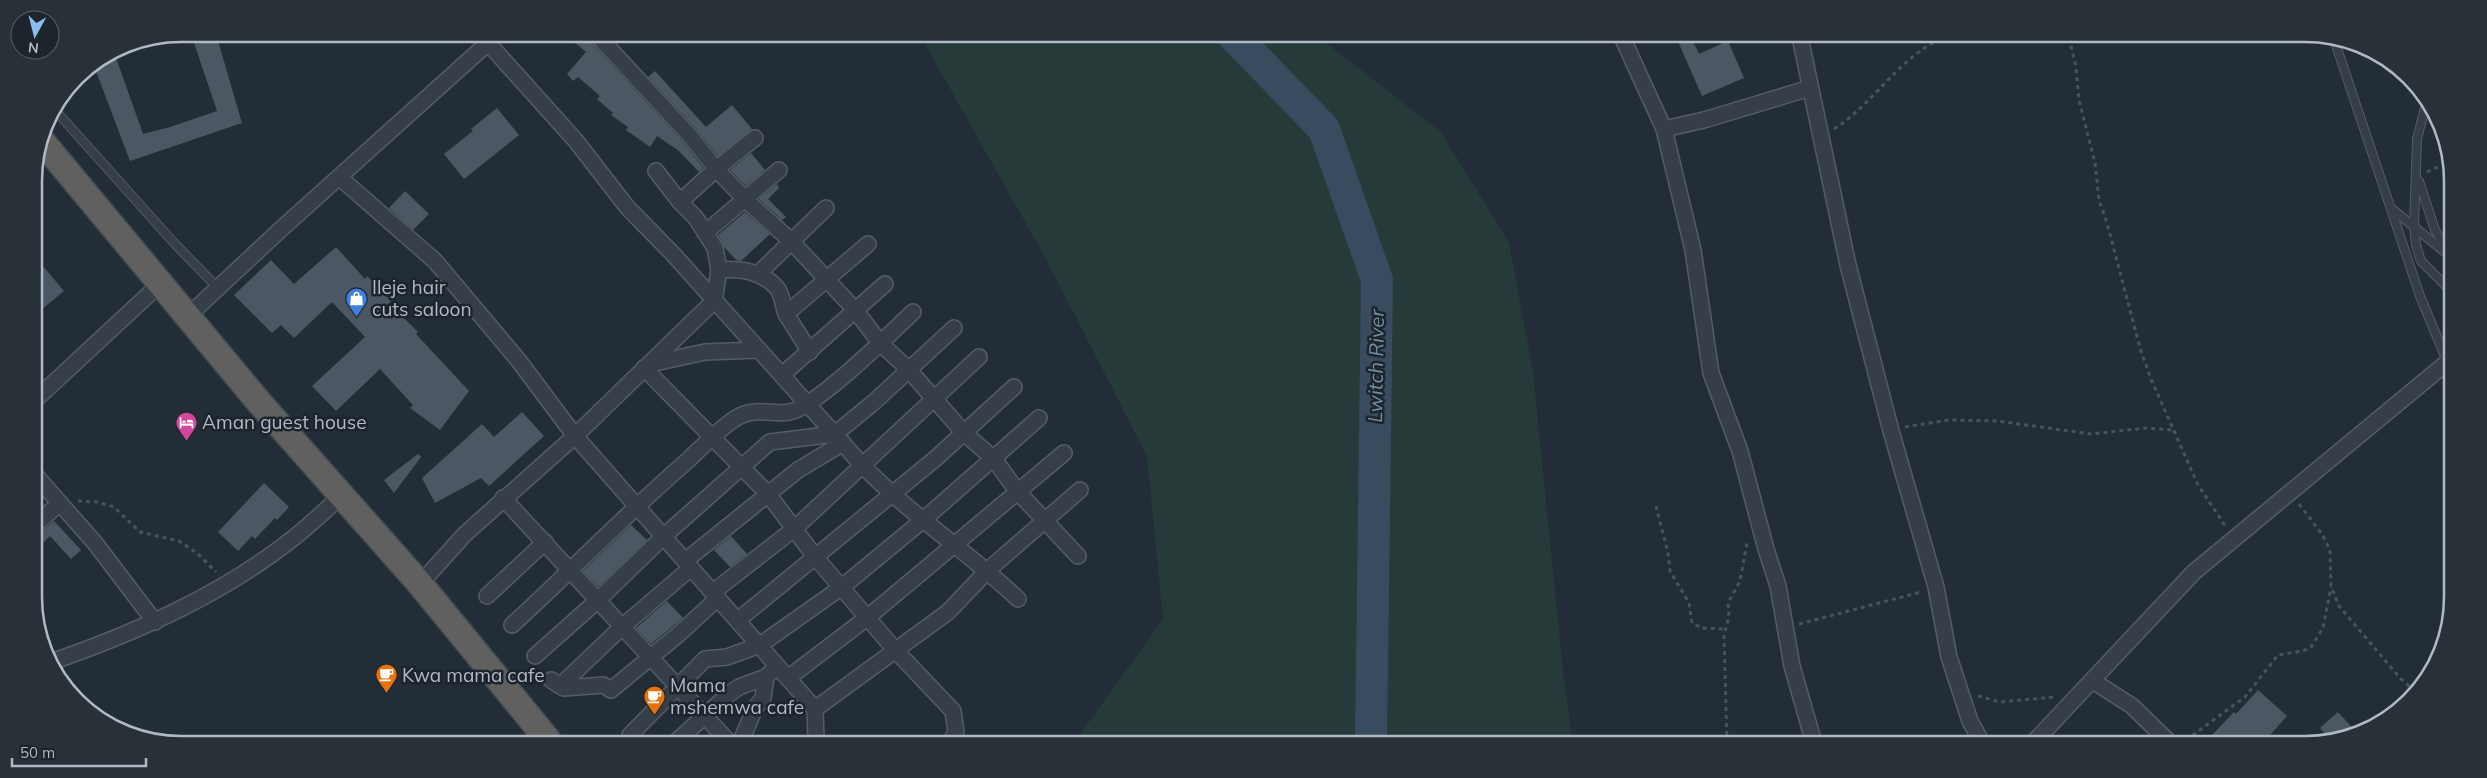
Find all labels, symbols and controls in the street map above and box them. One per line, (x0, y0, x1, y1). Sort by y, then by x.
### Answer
north arrow (10, 10, 60, 60)
text: N (27, 38, 40, 57)
place label: Ileje hair cuts saloon (372, 275, 472, 321)
shop icon: Ileje hair cuts saloon (344, 286, 368, 317)
water label: Lwitch River (1362, 308, 1389, 423)
hotel icon: Aman guest house (174, 410, 198, 441)
place label: Aman guest house (202, 410, 367, 434)
cafe icon: Kwa mama cafe (374, 663, 398, 694)
place label: Kwa mama cafe (402, 663, 545, 687)
place label: Mama mshemwa cafe (670, 673, 804, 719)
cafe icon: Mama mshemwa cafe (642, 684, 666, 715)
scale bar (12, 736, 146, 768)
text: 50 m (20, 743, 55, 762)

